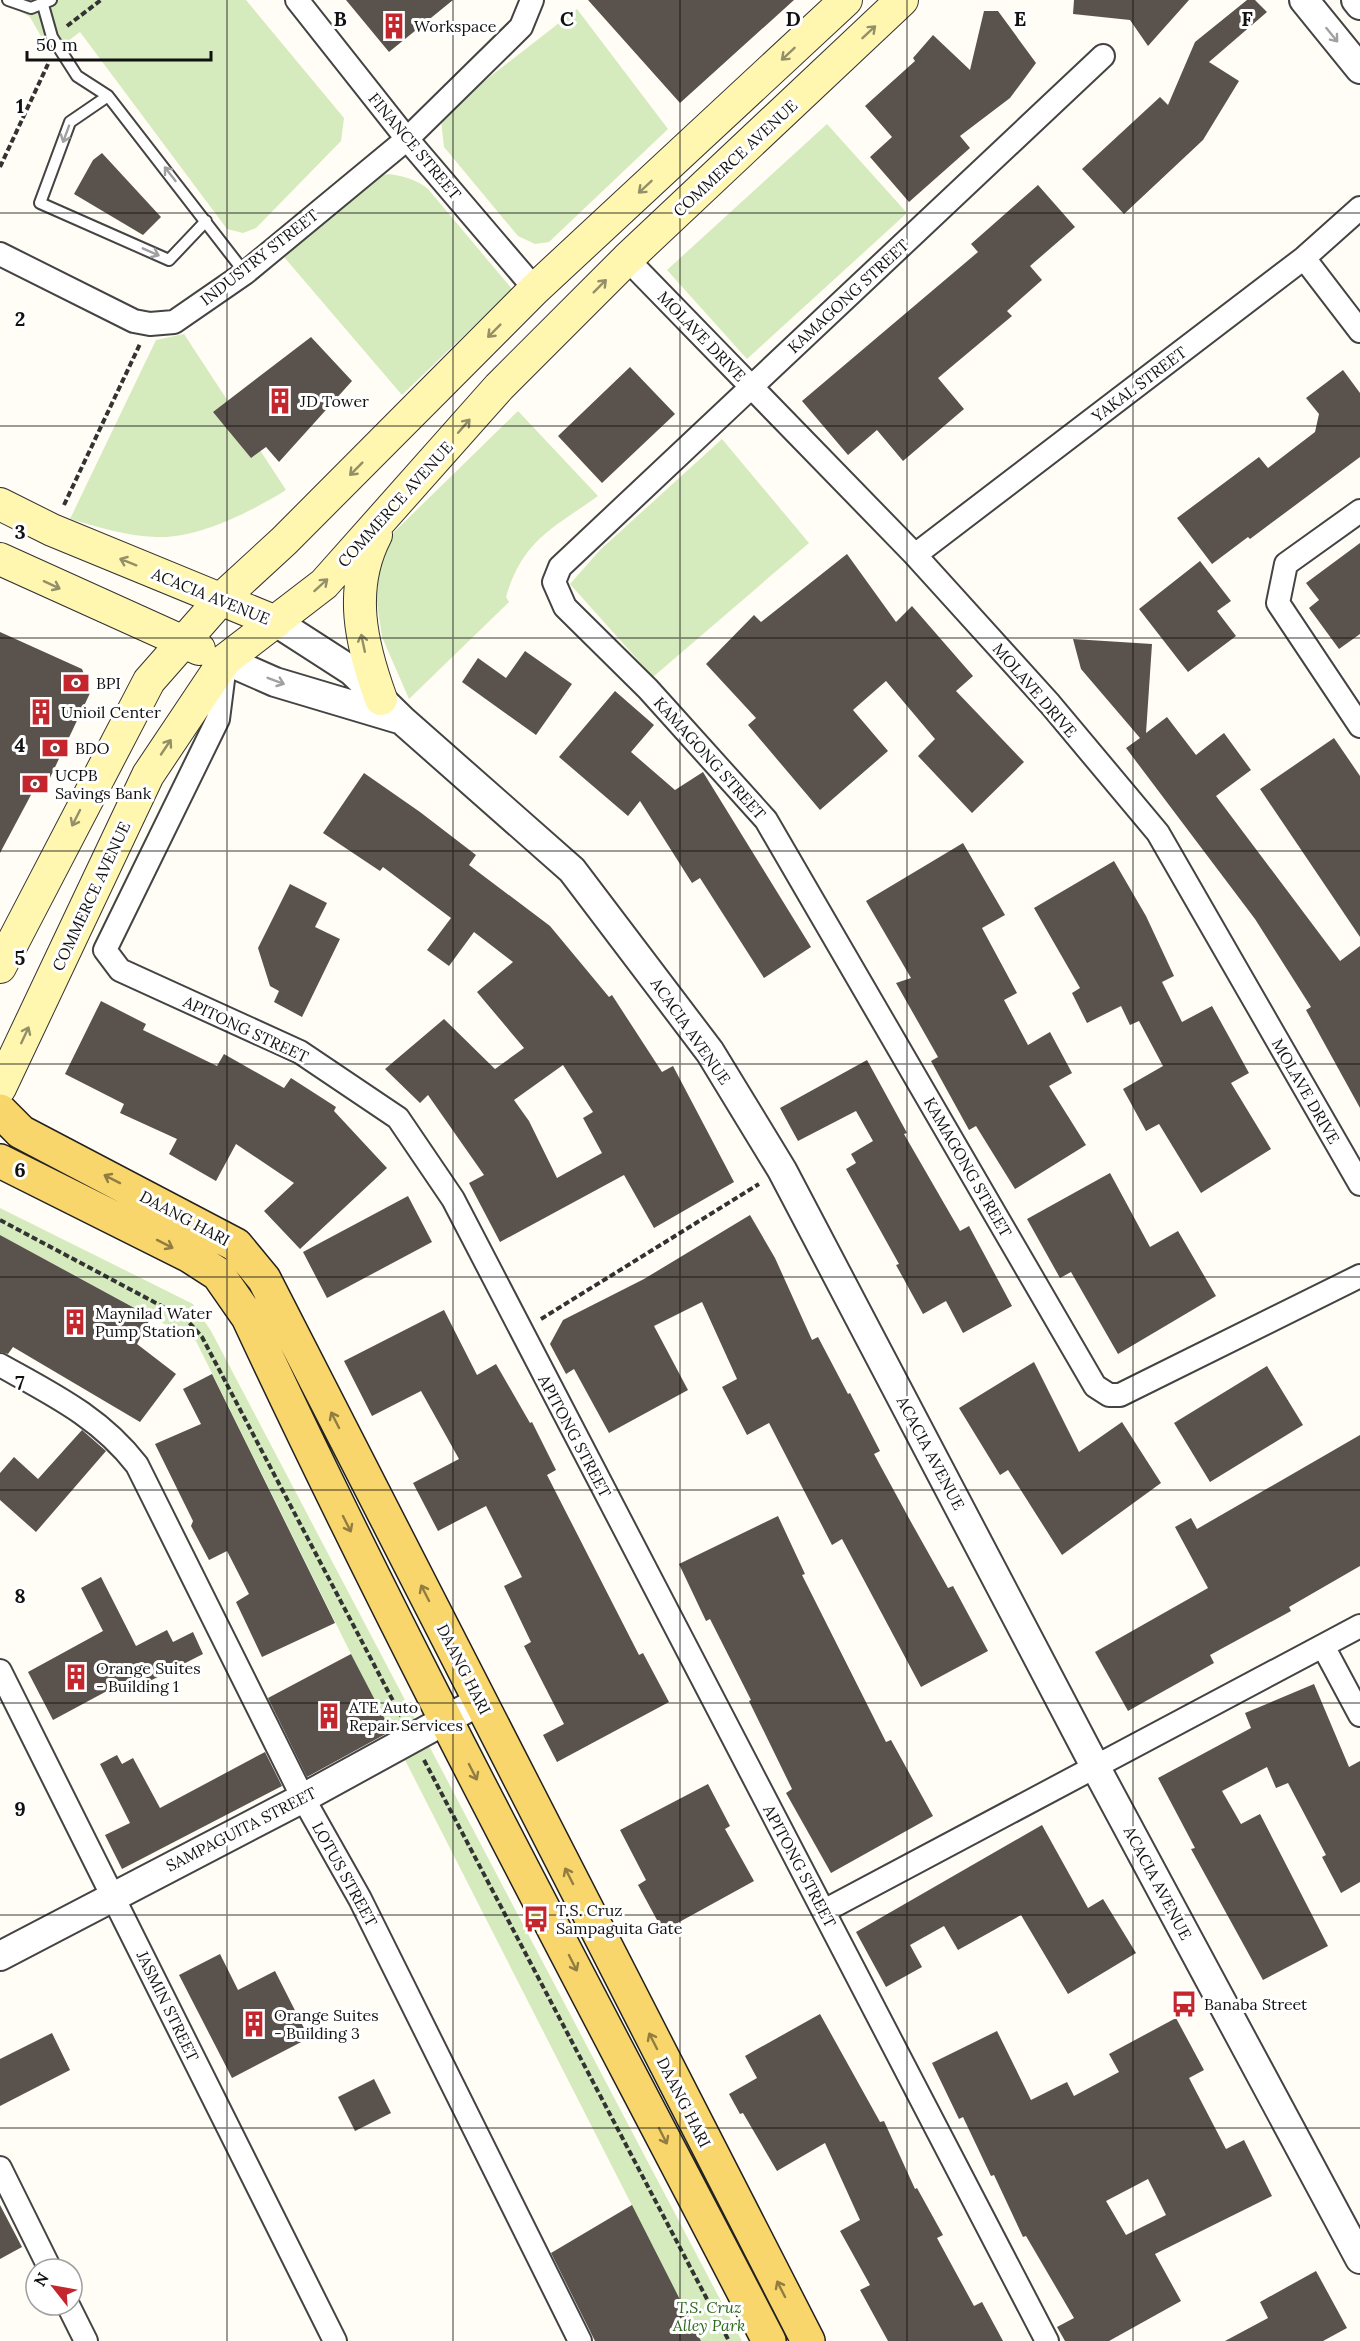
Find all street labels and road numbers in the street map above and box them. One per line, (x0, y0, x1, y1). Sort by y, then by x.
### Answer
street label: FINANCE STREET (364, 89, 466, 203)
street label: COMMERCE AVENUE (669, 95, 801, 221)
street label: INDUSTRY STREET (196, 205, 322, 309)
street label: KAMAGONG STREET (783, 235, 913, 357)
street label: MOLAVE DRIVE (654, 287, 750, 386)
street label: YAKAL STREET (1087, 342, 1190, 427)
street label: COMMERCE AVENUE (333, 437, 457, 571)
street label: ACACIA AVENUE (148, 563, 273, 629)
street label: MOLAVE DRIVE (989, 639, 1081, 741)
street label: KAMAGONG STREET (650, 693, 770, 823)
street label: COMMERCE AVENUE (48, 818, 134, 974)
street label: ACACIA AVENUE (646, 973, 735, 1088)
street label: APITONG STREET (179, 991, 312, 1067)
street label: MOLAVE DRIVE (1268, 1035, 1344, 1147)
street label: KAMAGONG STREET (920, 1094, 1016, 1240)
street label: DAANG HARI (137, 1186, 233, 1250)
street label: APITONG STREET (534, 1370, 616, 1501)
street label: ACACIA AVENUE (892, 1392, 969, 1513)
street label: DAANG HARI (433, 1620, 495, 1718)
street label: SAMPAGUITA STREET (162, 1782, 320, 1876)
street label: APITONG STREET (759, 1800, 841, 1931)
street label: LOTUS STREET (308, 1818, 382, 1930)
street label: ACACIA AVENUE (1119, 1822, 1196, 1943)
street label: JASMIN STREET (132, 1947, 203, 2065)
street label: DAANG HARI (653, 2053, 715, 2151)

